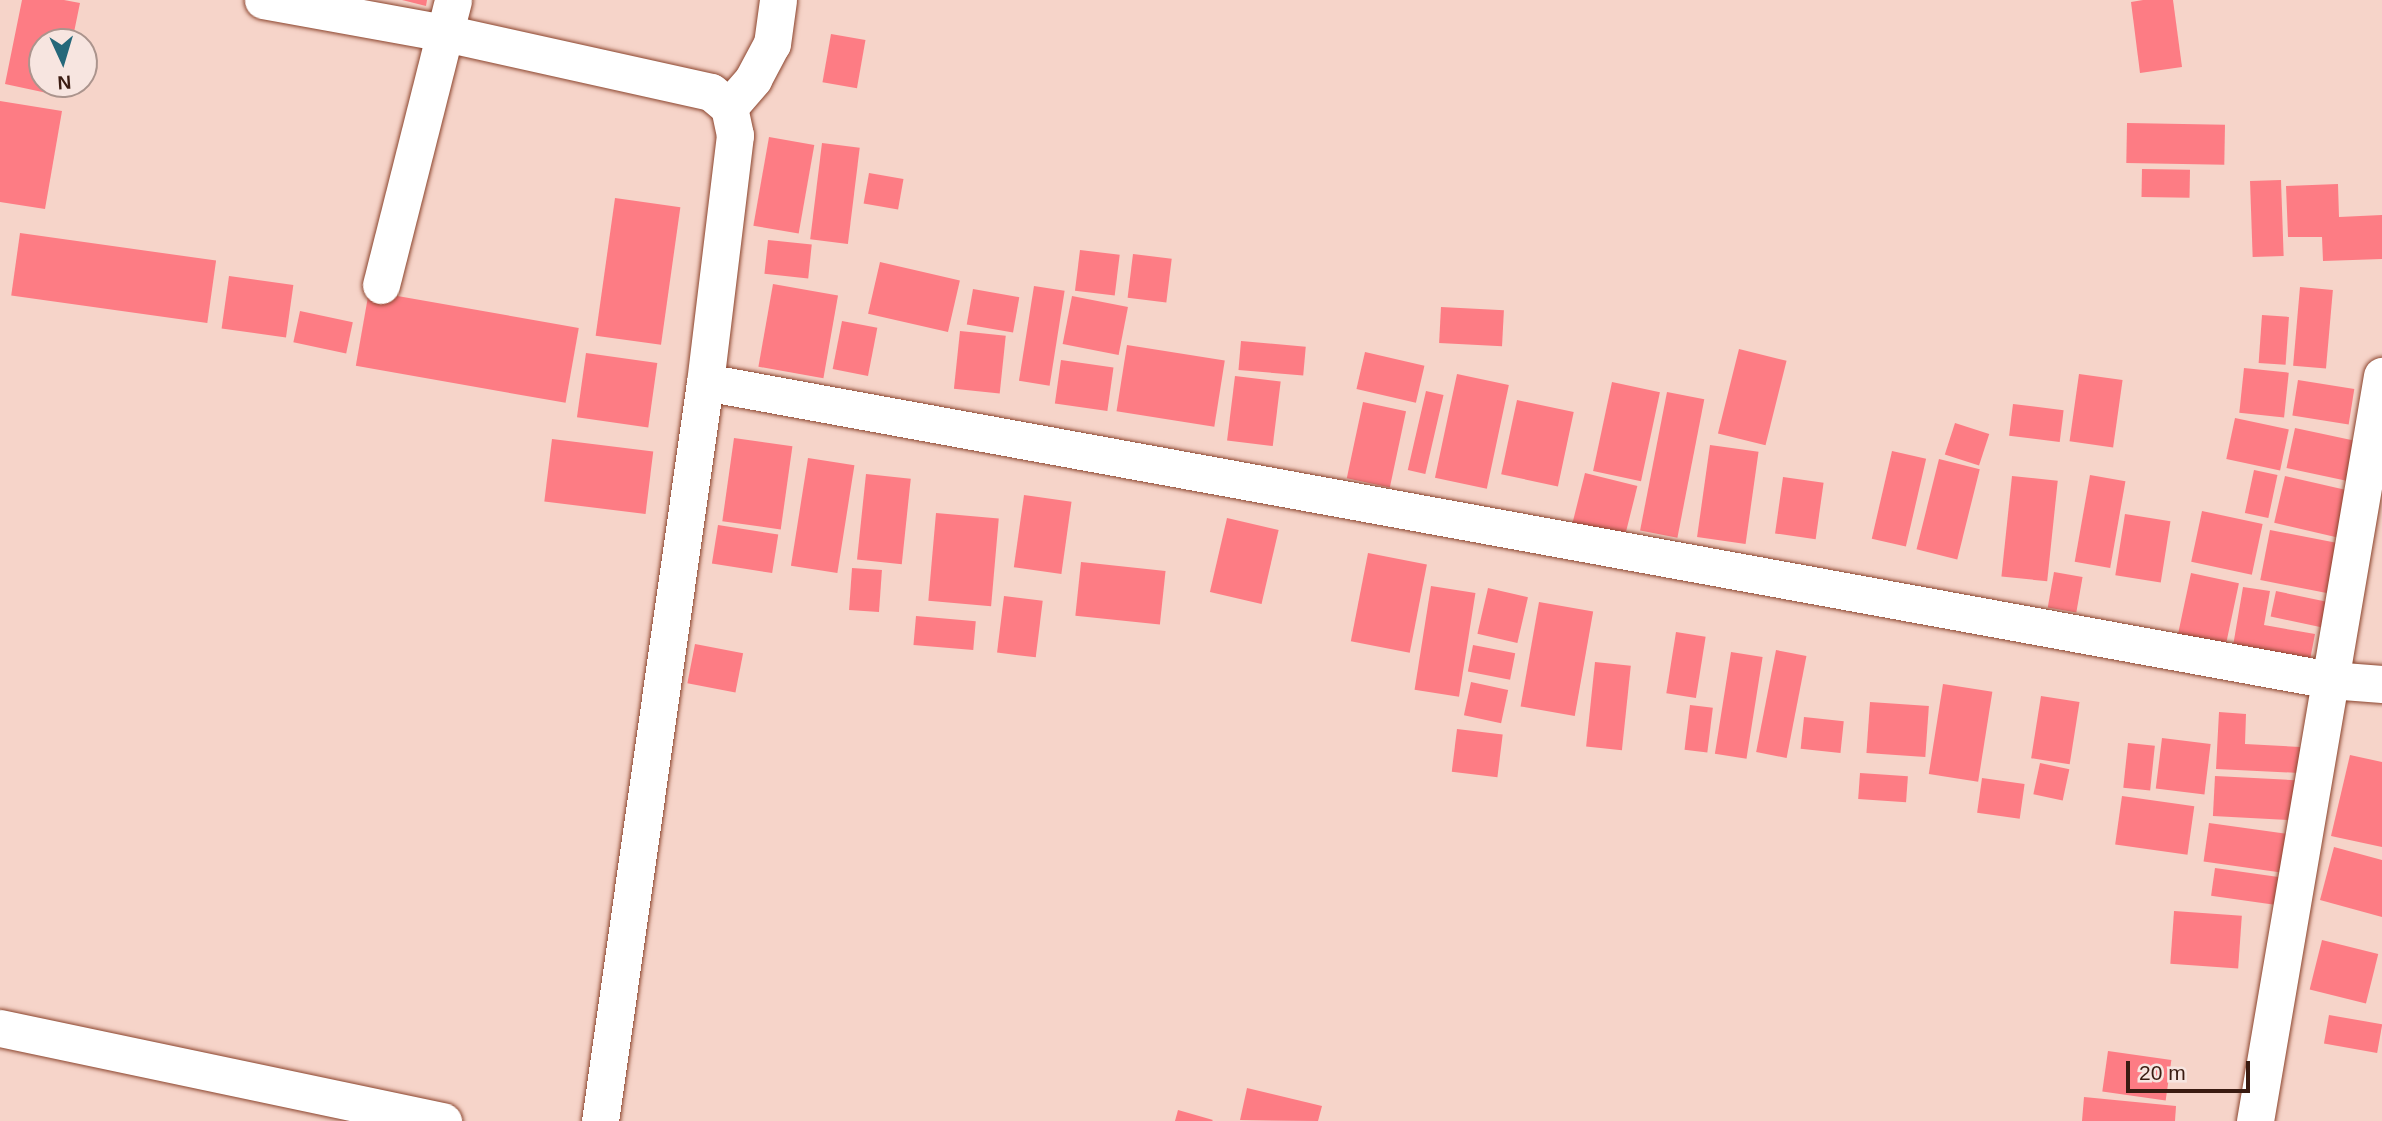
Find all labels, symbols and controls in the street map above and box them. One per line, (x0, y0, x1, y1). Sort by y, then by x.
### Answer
north arrow (28, 28, 98, 98)
text: N (57, 71, 72, 93)
scale bar (2130, 1048, 2254, 1092)
text: 20 m (2139, 1061, 2186, 1084)

